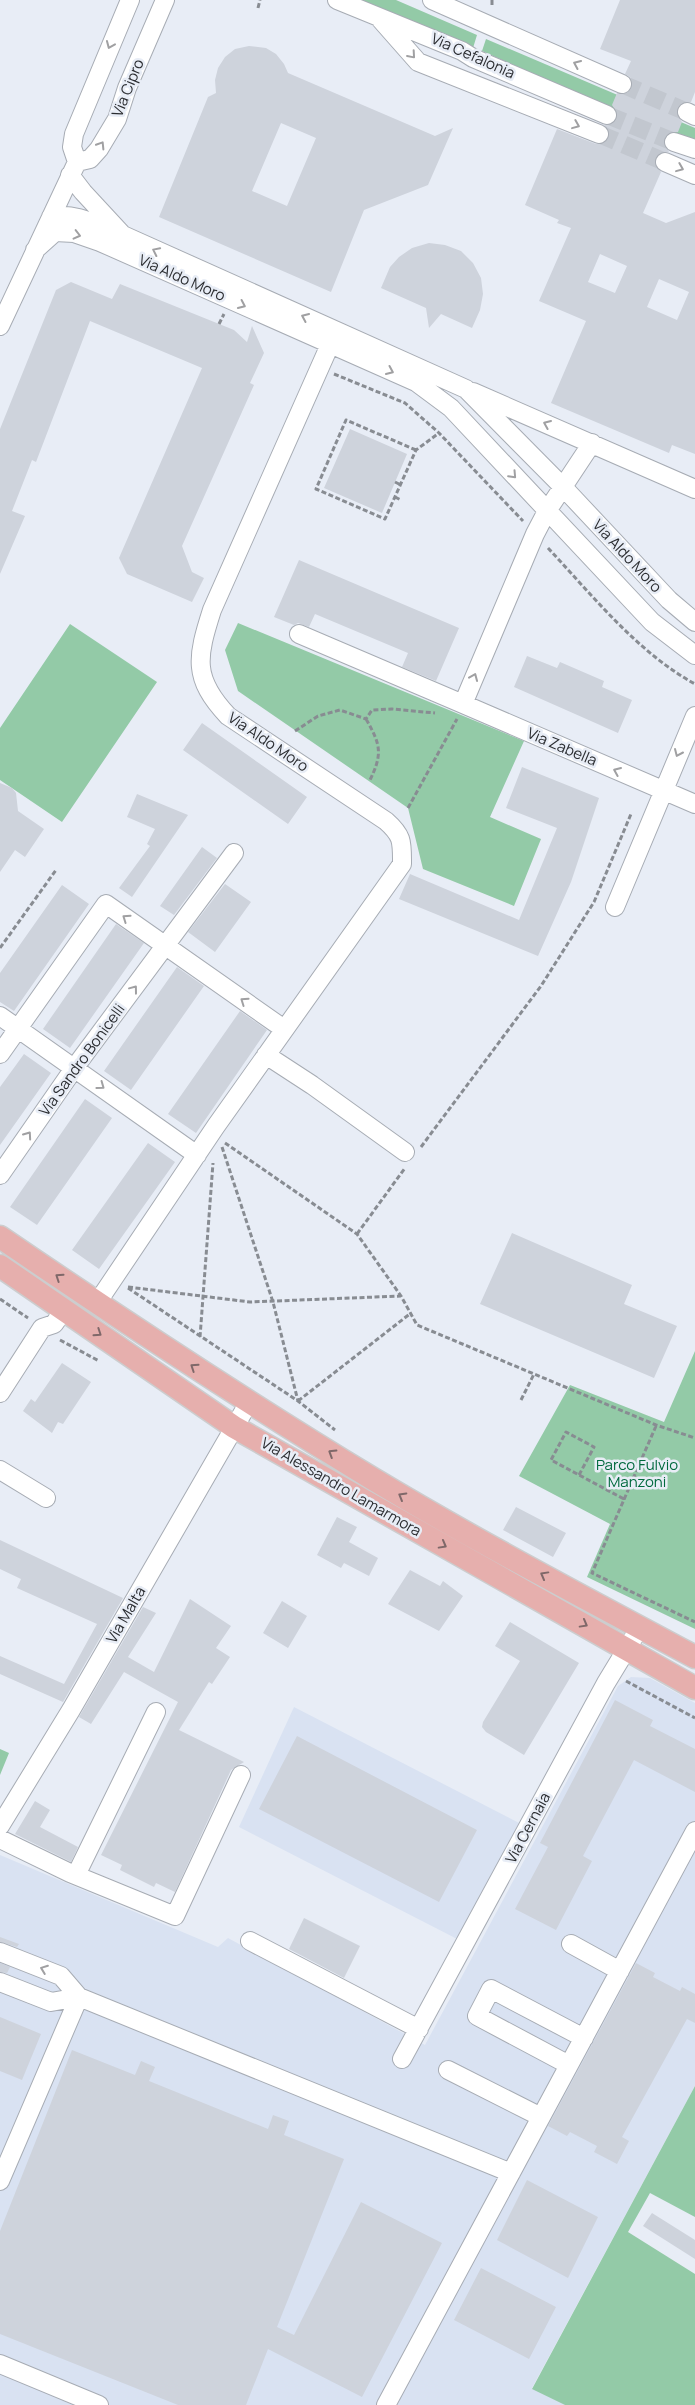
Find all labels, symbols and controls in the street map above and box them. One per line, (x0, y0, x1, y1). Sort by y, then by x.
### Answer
street label: Via Cefalonia (428, 28, 518, 83)
one-way arrow (106, 40, 117, 49)
one-way arrow (406, 49, 415, 58)
street label: Via Cipro (106, 56, 149, 120)
one-way arrow (573, 59, 582, 70)
one-way arrow (571, 118, 580, 129)
one-way arrow (94, 142, 104, 151)
one-way arrow (675, 162, 684, 173)
one-way arrow (72, 229, 80, 239)
one-way arrow (152, 246, 161, 257)
street label: Via Aldo Moro (135, 249, 229, 306)
one-way arrow (237, 299, 246, 309)
one-way arrow (301, 313, 310, 324)
one-way arrow (385, 365, 394, 376)
one-way arrow (543, 419, 552, 430)
one-way arrow (507, 469, 516, 478)
street label: Via Aldo Moro (588, 515, 667, 597)
one-way arrow (468, 673, 479, 682)
street label: Via Aldo Moro (224, 707, 313, 776)
street label: Via Zabella (524, 722, 600, 771)
one-way arrow (674, 748, 685, 757)
one-way arrow (613, 766, 622, 777)
one-way arrow (123, 915, 132, 924)
one-way arrow (128, 985, 137, 995)
one-way arrow (240, 998, 250, 1007)
street label: Via Sandro Bonicelli (34, 999, 129, 1120)
one-way arrow (95, 1080, 105, 1089)
one-way arrow (22, 1131, 31, 1141)
one-way arrow (55, 1274, 64, 1283)
one-way arrow (92, 1327, 102, 1336)
one-way arrow (190, 1364, 199, 1374)
street label: Via Alessandro Lamarmora (257, 1432, 425, 1541)
one-way arrow (328, 1450, 337, 1459)
park label: Parco Fulvio Manzoni (596, 1454, 678, 1492)
one-way arrow (399, 1492, 408, 1502)
one-way arrow (437, 1538, 446, 1548)
one-way arrow (541, 1571, 550, 1581)
street label: Via Malta (101, 1582, 150, 1647)
one-way arrow (579, 1618, 588, 1628)
street label: Via Cernaia (500, 1789, 555, 1867)
one-way arrow (40, 1965, 49, 1975)

